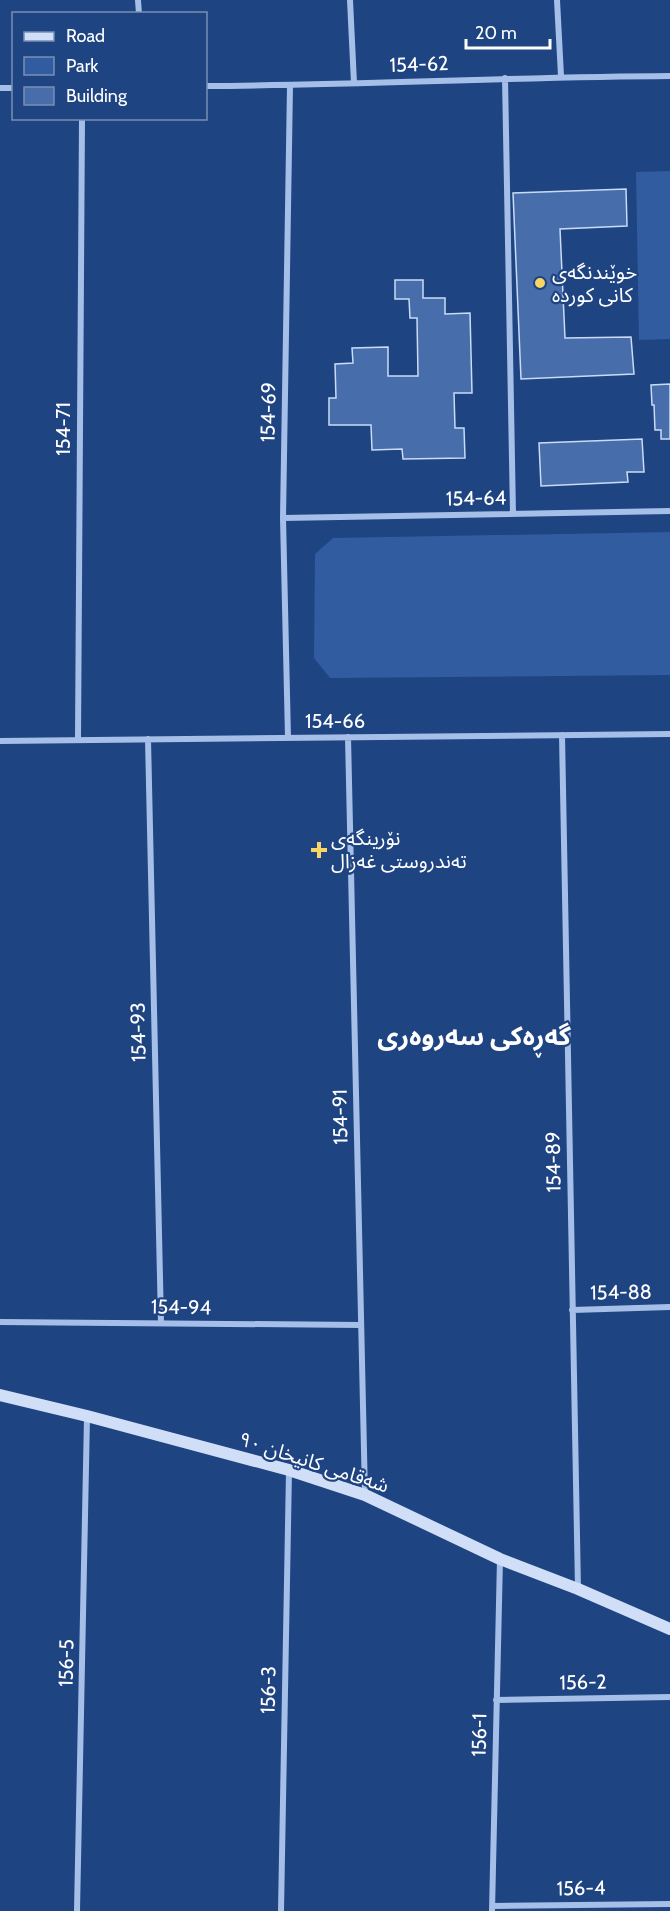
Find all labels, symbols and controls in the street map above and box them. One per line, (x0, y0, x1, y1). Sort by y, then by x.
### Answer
legend (12, 12, 207, 120)
scale bar (466, 12, 550, 50)
text: 20 m (475, 22, 517, 44)
text: Road (66, 25, 105, 47)
street label: 154-62 (389, 51, 449, 77)
text: Park (66, 55, 99, 77)
text: Building (66, 85, 128, 107)
place label: خوێندنگەی کانی کوردە (552, 260, 637, 307)
marker: خوێندنگەی کانی کوردە (533, 276, 547, 290)
street label: 154-69 (255, 382, 281, 442)
street label: 154-71 (51, 402, 75, 456)
street label: 154-64 (446, 485, 507, 511)
street label: 154-66 (305, 709, 365, 733)
place label: نۆرینگەی تەندروستی غەزال (331, 826, 467, 873)
marker: نۆرینگەی تەندروستی غەزال (312, 843, 326, 857)
street label: 154-93 (125, 1002, 151, 1062)
district label: گەڕەکی سەروەری (377, 1020, 572, 1058)
street label: 154-91 (328, 1089, 352, 1145)
street label: 154-89 (540, 1131, 566, 1193)
street label: 154-88 (590, 1279, 652, 1305)
street label: 154-94 (151, 1294, 212, 1320)
street label: شەقامی کانیخان ٩٠ (236, 1426, 392, 1498)
street label: 156-5 (54, 1639, 78, 1687)
street label: 156-3 (256, 1666, 280, 1714)
street label: 156-2 (559, 1670, 607, 1694)
street label: 156-1 (467, 1713, 491, 1757)
street label: 156-4 (556, 1876, 606, 1900)

